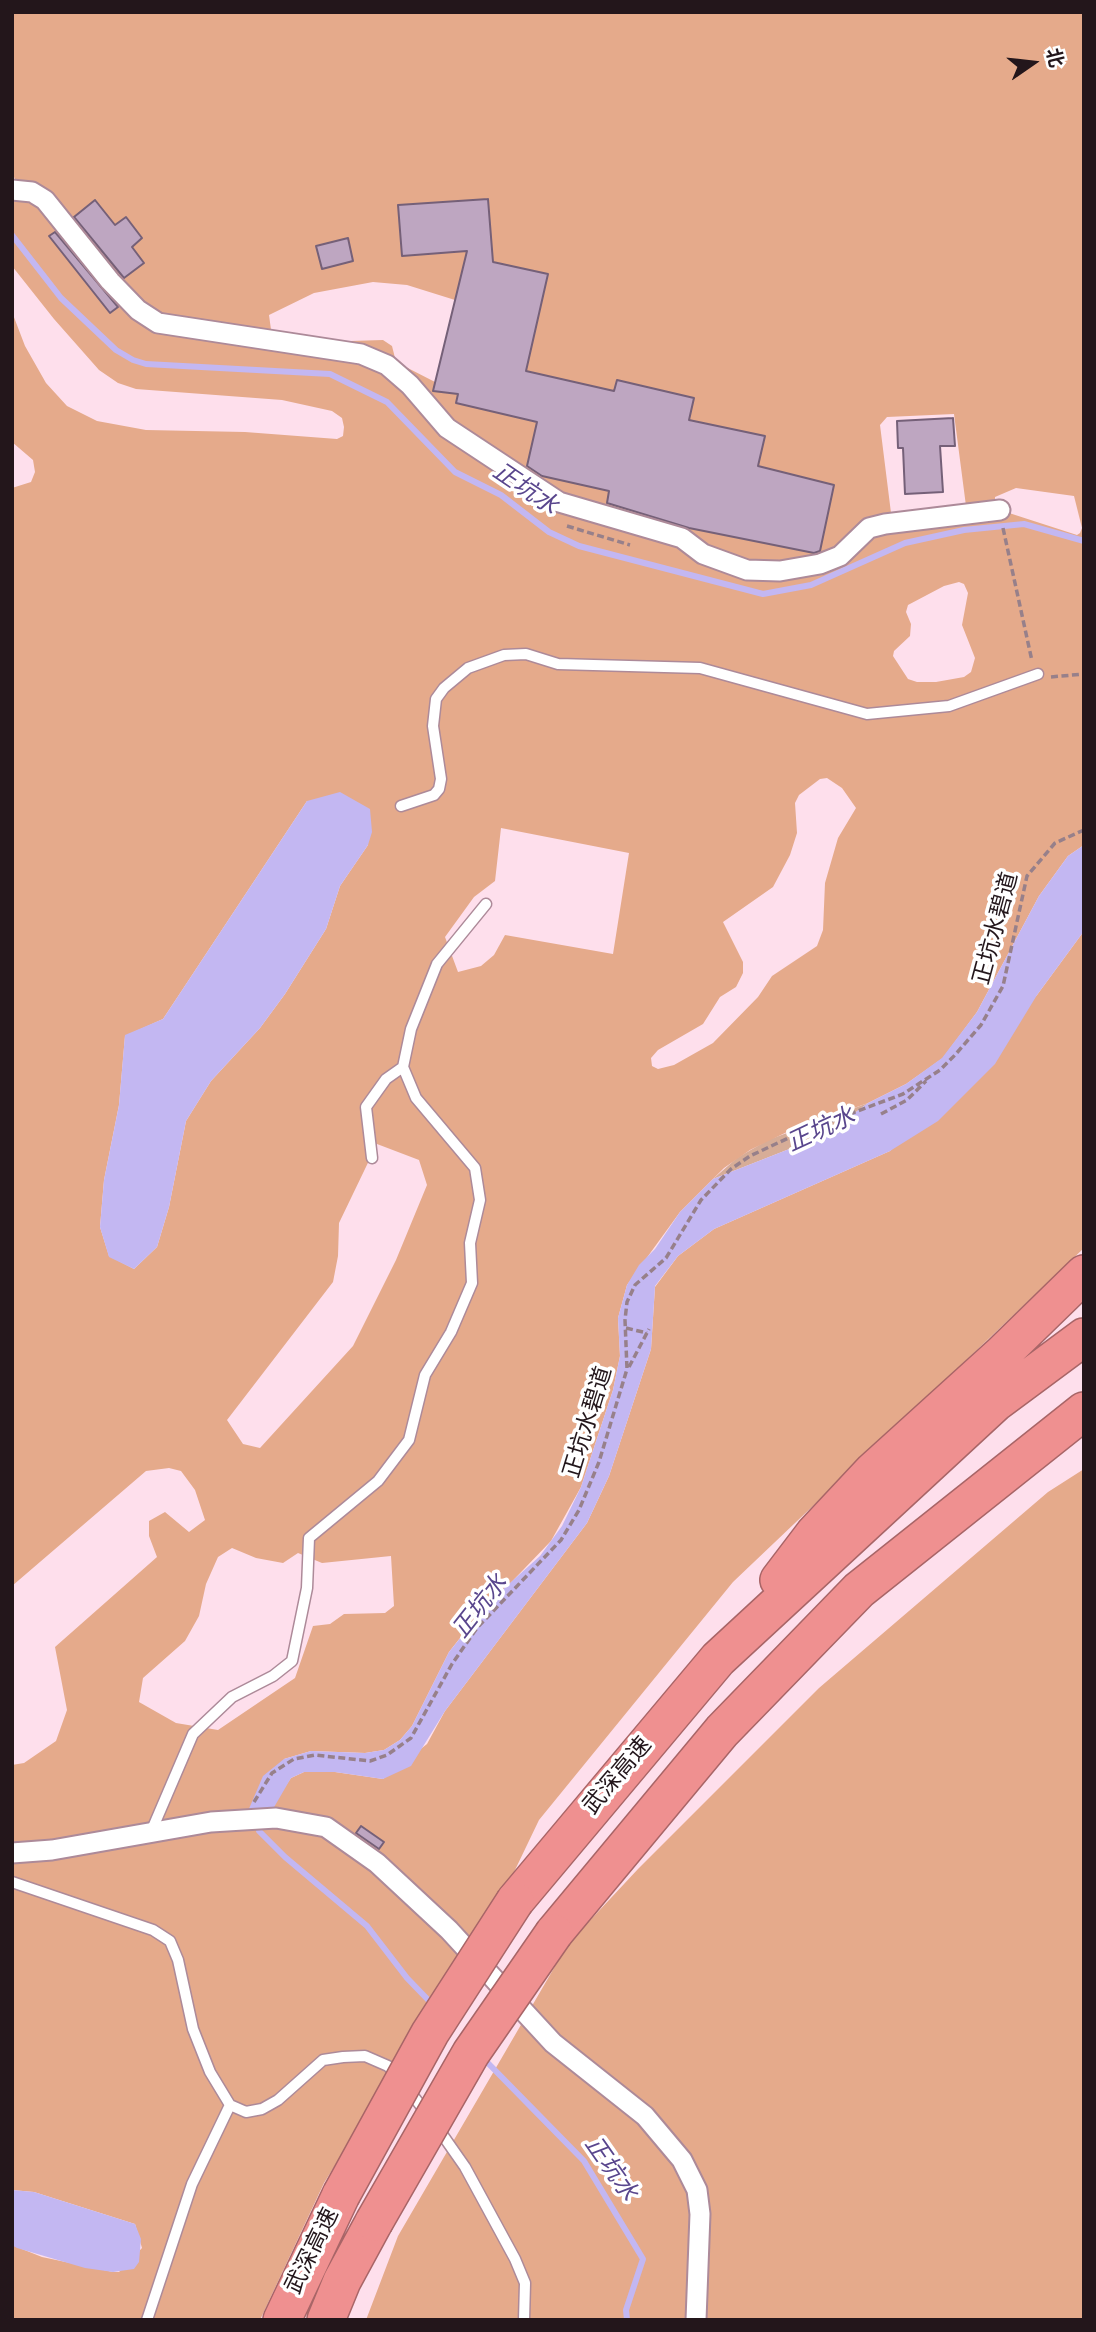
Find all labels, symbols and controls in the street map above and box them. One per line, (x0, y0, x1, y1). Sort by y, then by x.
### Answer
north arrow (998, 28, 1068, 98)
text: 北 (1037, 45, 1070, 71)
water label: 正坑水 (486, 459, 562, 523)
street label: 正坑水碧道 (970, 870, 1026, 988)
water label: 正坑水 (783, 1104, 861, 1160)
street label: 正坑水碧道 (560, 1364, 620, 1482)
water label: 正坑水 (448, 1571, 516, 1645)
street label: 武深高速 (579, 1733, 659, 1821)
water label: 正坑水 (577, 2132, 641, 2208)
street label: 武深高速 (281, 2205, 347, 2299)

